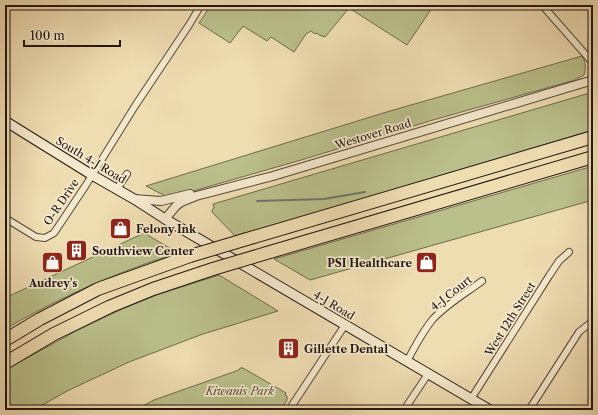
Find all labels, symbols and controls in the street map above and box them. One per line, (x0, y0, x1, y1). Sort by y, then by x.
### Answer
scale bar (24, 22, 120, 48)
text: 100 m (30, 28, 65, 43)
street label: Westover Road (332, 116, 413, 152)
street label: South 4-J Road (53, 134, 129, 187)
street label: O-R Drive (40, 176, 82, 228)
shop icon: Felony Ink (108, 216, 134, 242)
place label: Felony Ink (136, 222, 197, 236)
building icon: Southview Center (63, 238, 89, 264)
place label: Southview Center (92, 244, 195, 258)
shop icon: Audrey's (40, 250, 66, 276)
shop icon: PSI Healthcare (414, 250, 440, 276)
place label: PSI Healthcare (327, 256, 412, 270)
street label: 4-J Court (427, 272, 475, 314)
place label: Audrey's (28, 276, 77, 290)
street label: West 12th Street (481, 279, 538, 359)
street label: 4-J Road (311, 287, 357, 323)
building icon: Gillette Dental (276, 336, 302, 362)
place label: Gillette Dental (304, 342, 388, 356)
park label: Kiwanis Park (205, 384, 274, 398)

